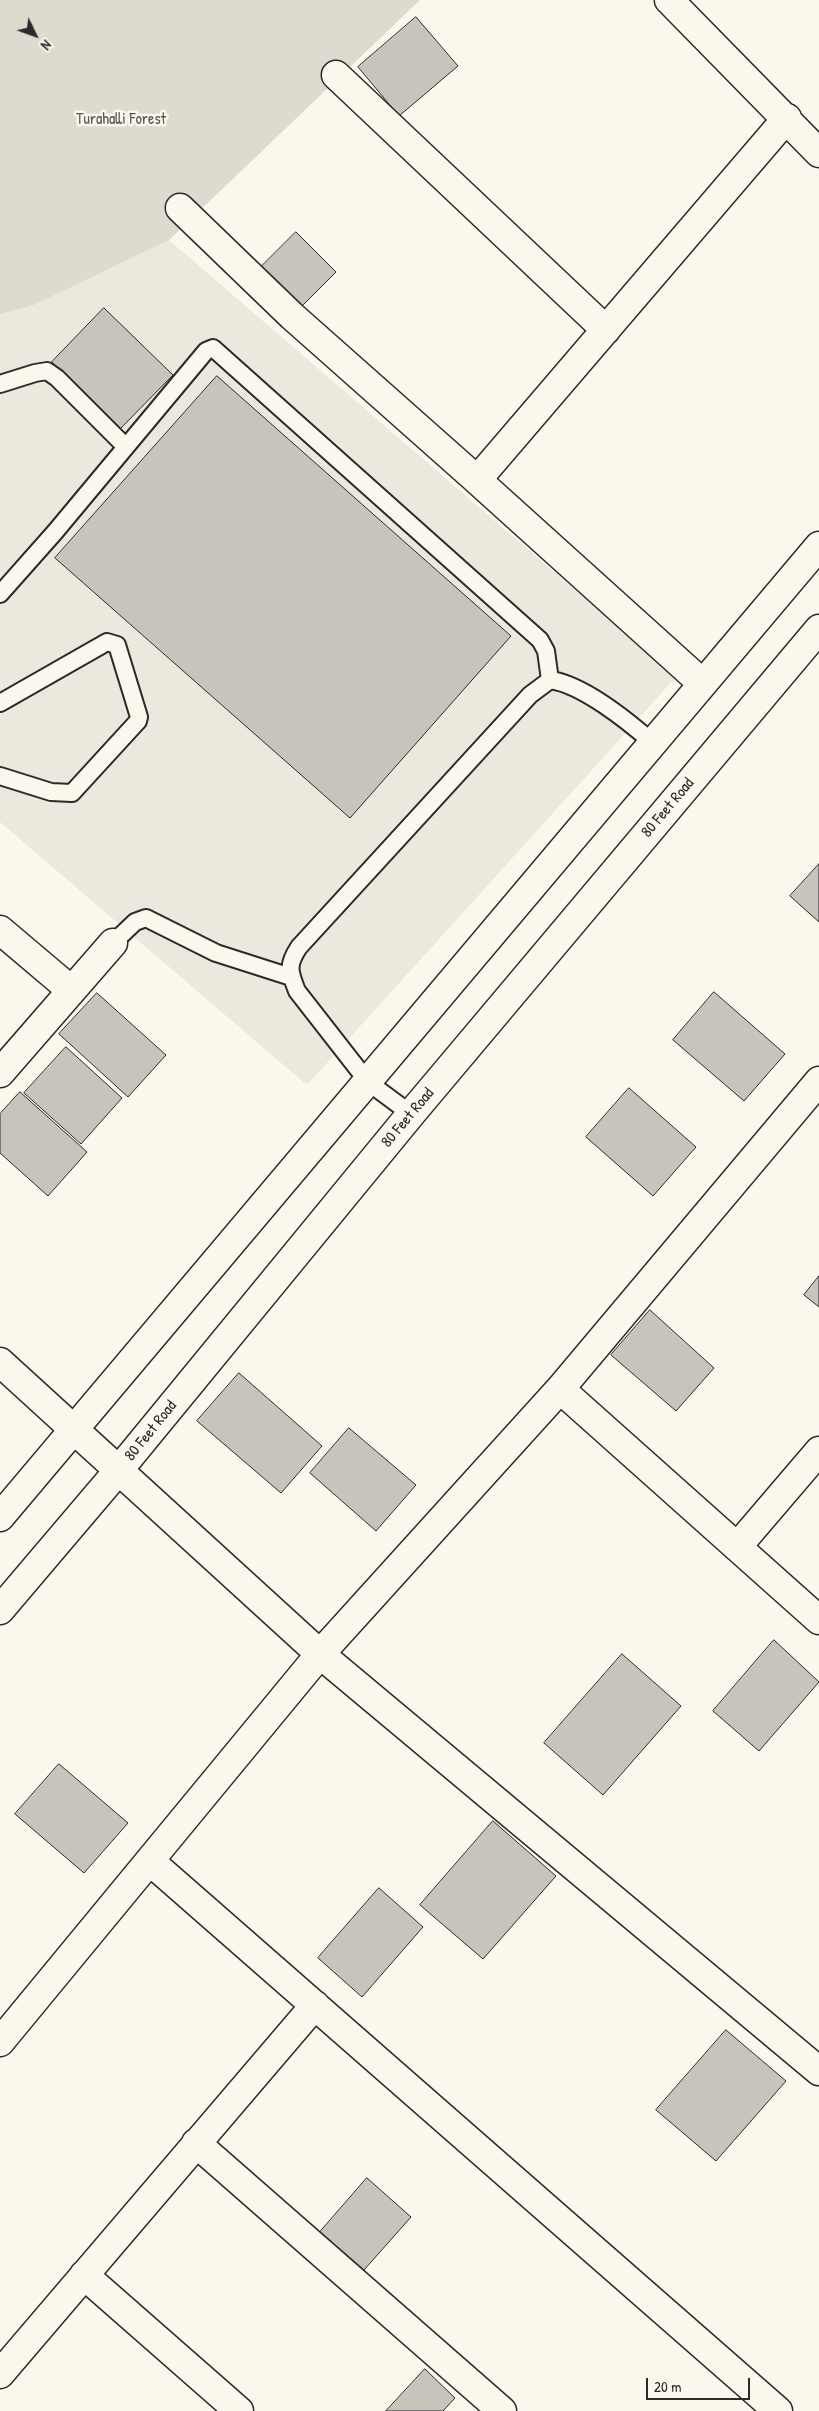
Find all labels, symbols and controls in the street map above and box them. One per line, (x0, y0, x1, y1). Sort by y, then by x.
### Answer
north arrow (10, 10, 60, 60)
text: N (37, 36, 56, 54)
park label: Turahalli Forest (76, 110, 166, 130)
street label: 80 Feet Road (638, 774, 698, 842)
street label: 80 Feet Road (378, 1084, 438, 1152)
street label: 80 Feet Road (121, 1397, 181, 1465)
scale bar (649, 2368, 753, 2400)
text: 20 m (654, 2376, 681, 2397)

